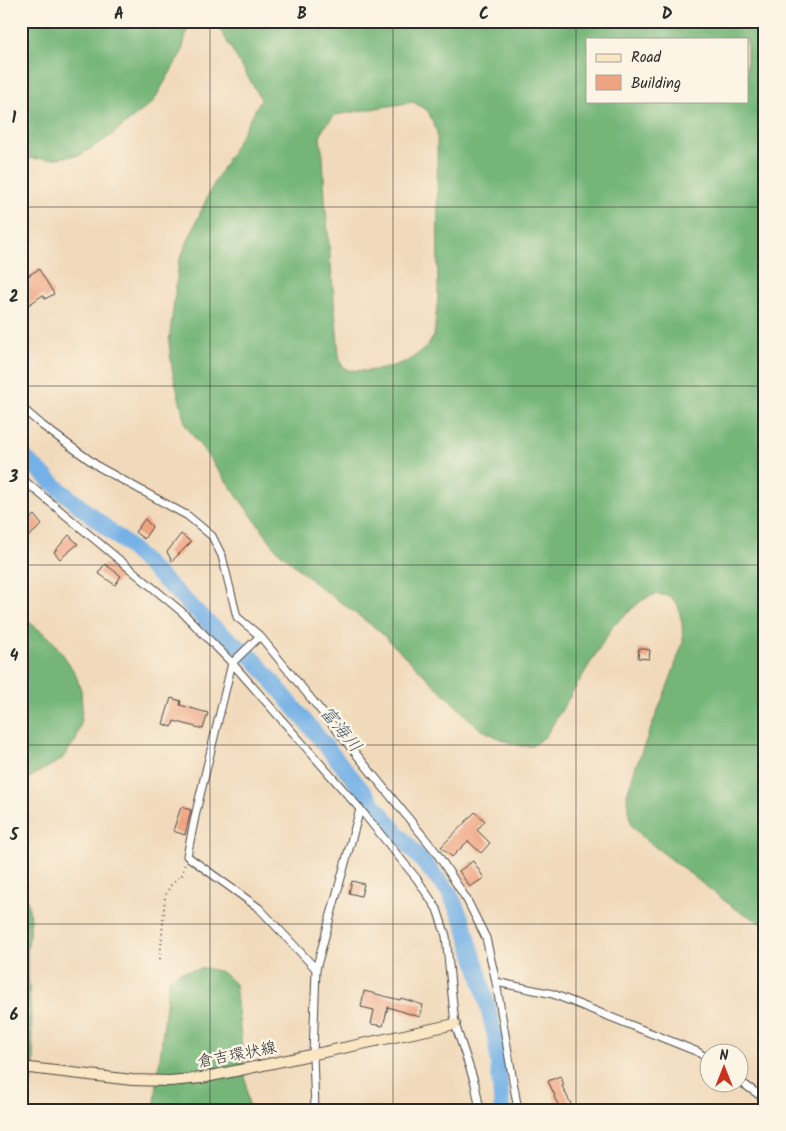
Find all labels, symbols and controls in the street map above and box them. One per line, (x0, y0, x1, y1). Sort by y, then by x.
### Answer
text: A (114, 2, 124, 27)
text: B (297, 2, 307, 27)
text: C (479, 2, 489, 27)
text: D (662, 2, 673, 27)
legend (586, 38, 748, 102)
text: Road (631, 46, 662, 70)
text: Building (631, 72, 681, 96)
text: 1 (12, 106, 17, 131)
text: 2 (9, 285, 19, 310)
text: 3 (9, 465, 19, 490)
text: 4 (10, 644, 19, 669)
water label: 富海川 (312, 700, 368, 760)
text: 5 (9, 823, 20, 848)
text: 6 (10, 1003, 19, 1028)
street label: 倉吉環状線 (195, 1035, 279, 1075)
north arrow (698, 1044, 748, 1094)
text: N (720, 1045, 729, 1067)

